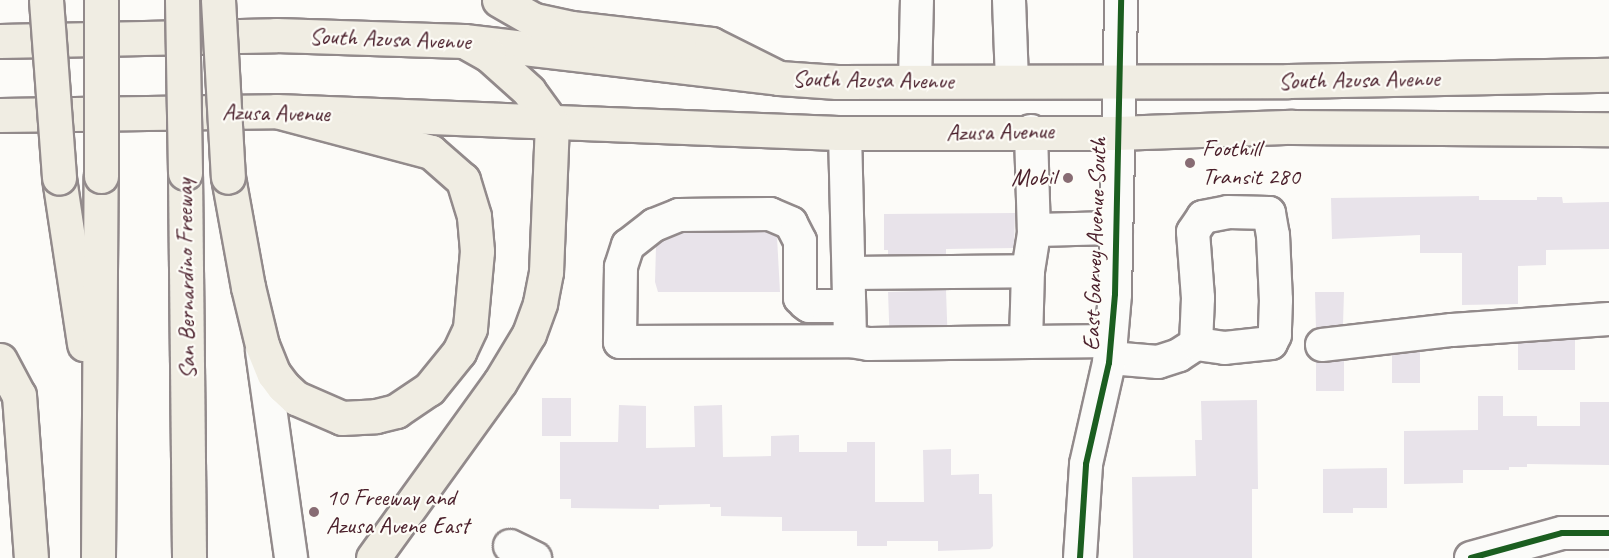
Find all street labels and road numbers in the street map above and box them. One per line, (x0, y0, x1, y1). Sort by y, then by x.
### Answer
street label: South Azusa Avenue (309, 22, 471, 56)
street label: South Azusa Avenue (792, 64, 954, 96)
street label: South Azusa Avenue (1278, 64, 1440, 96)
street label: Azusa Avenue (222, 98, 330, 128)
street label: Azusa Avenue (946, 117, 1054, 147)
street label: East Garvey Avenue South (1077, 136, 1113, 352)
street label: San Bernardino Freeway (170, 178, 202, 380)

